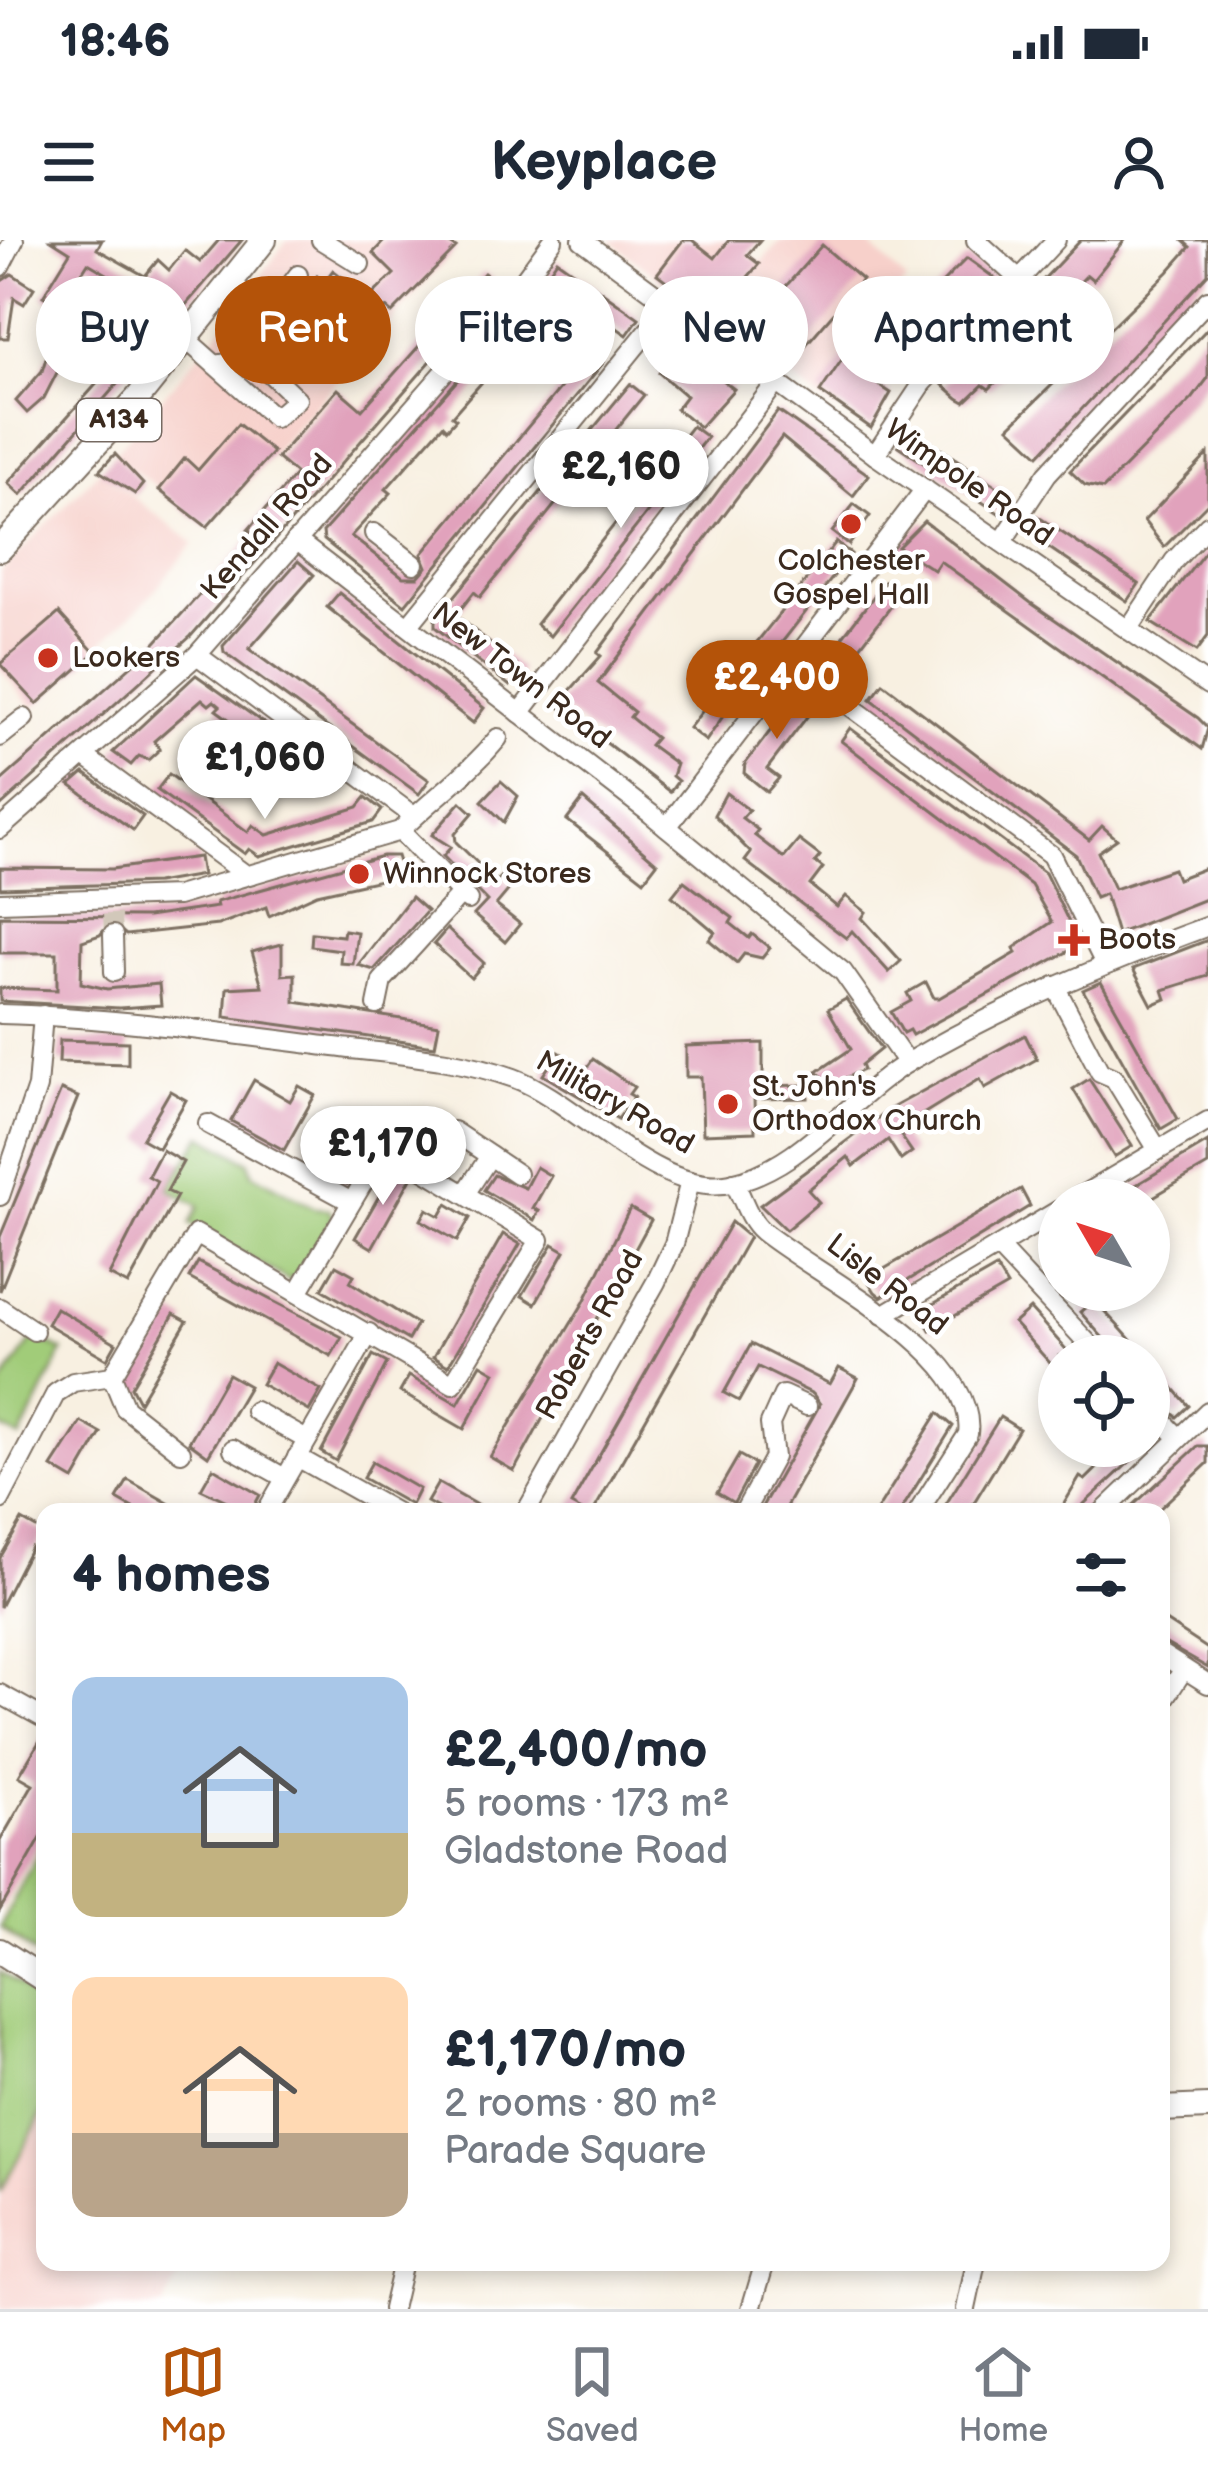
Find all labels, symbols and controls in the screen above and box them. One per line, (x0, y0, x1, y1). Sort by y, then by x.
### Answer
text: 18:46 (60, 15, 171, 70)
icon: menu (36, 129, 102, 195)
icon: person (1106, 129, 1172, 195)
text: Keyplace (491, 130, 717, 195)
chip: Buy (36, 276, 191, 384)
chip: Rent (215, 276, 391, 384)
chip: Filters (415, 276, 615, 384)
chip: New (639, 276, 808, 384)
chip: Apartment (832, 276, 1114, 384)
road number: A134 (77, 399, 161, 441)
street label: Wimpole Road (878, 412, 1060, 554)
pin: £2,160 (523, 429, 719, 531)
text: £2,160 (561, 444, 681, 491)
street label: Kendall Road (194, 447, 340, 607)
marker: Colchester Gospel Hall (838, 511, 864, 537)
place label: Colchester Gospel Hall (773, 543, 929, 613)
street label: New Town Road (424, 595, 618, 757)
place label: Lookers (72, 640, 180, 676)
pin: £2,400 (679, 640, 875, 742)
marker: Lookers (35, 645, 61, 671)
text: £2,400 (713, 655, 841, 702)
pin: £1,060 (167, 720, 363, 822)
text: £1,060 (204, 735, 326, 782)
place label: Winnock Stores (383, 856, 591, 892)
marker: Winnock Stores (346, 861, 372, 887)
place label: Boots (1098, 922, 1176, 958)
marker: Boots (1061, 927, 1087, 953)
street label: Military Road (530, 1043, 700, 1163)
place label: St. John's Orthodox Church (752, 1069, 982, 1139)
marker: St. John's Orthodox Church (715, 1091, 741, 1117)
pin: £1,170 (285, 1106, 481, 1208)
text: £1,170 (327, 1121, 439, 1168)
north arrow (1038, 1179, 1170, 1311)
map controls (1038, 1179, 1170, 1467)
street label: Lisle Road (819, 1226, 955, 1344)
street label: Roberts Road (529, 1244, 651, 1426)
button: locate (1038, 1335, 1170, 1467)
icon: filters (1068, 1542, 1134, 1608)
text: 4 homes (72, 1545, 271, 1606)
text: £2,400/mo (444, 1720, 708, 1781)
icon: home (168, 1725, 312, 1869)
text: 5 rooms · 173 m² (444, 1781, 729, 1828)
text: Gladstone Road (444, 1828, 728, 1875)
text: £1,170/mo (444, 2020, 686, 2081)
icon: home (168, 2025, 312, 2169)
text: 2 rooms · 80 m² (444, 2081, 717, 2128)
text: Parade Square (444, 2128, 706, 2175)
tab: Map (160, 2339, 226, 2451)
tab: Saved (546, 2339, 639, 2451)
tab: Home (958, 2339, 1048, 2451)

